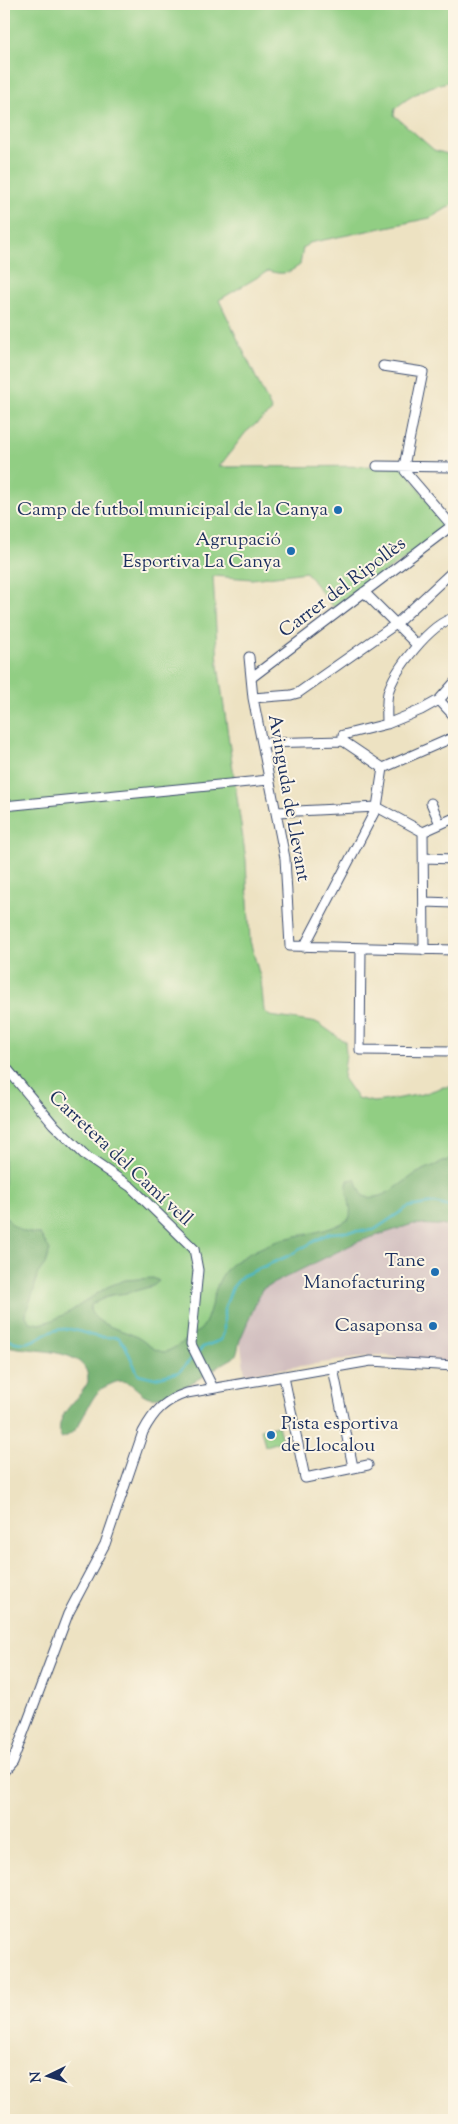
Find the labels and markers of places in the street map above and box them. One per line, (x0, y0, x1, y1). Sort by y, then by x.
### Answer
place label: Camp de futbol municipal de la Canya (17, 497, 328, 524)
marker: Camp de futbol municipal de la Canya (332, 504, 344, 516)
place label: Agrupació Esportiva La Canya (122, 527, 281, 576)
marker: Agrupació Esportiva La Canya (285, 545, 297, 557)
place label: Tane Manofacturing (304, 1248, 425, 1297)
marker: Tane Manofacturing (429, 1266, 441, 1278)
place label: Casaponsa (335, 1313, 423, 1340)
marker: Casaponsa (427, 1320, 439, 1332)
place label: Pista esportiva de Llocalou (281, 1411, 399, 1460)
marker: Pista esportiva de Llocalou (265, 1429, 277, 1441)

